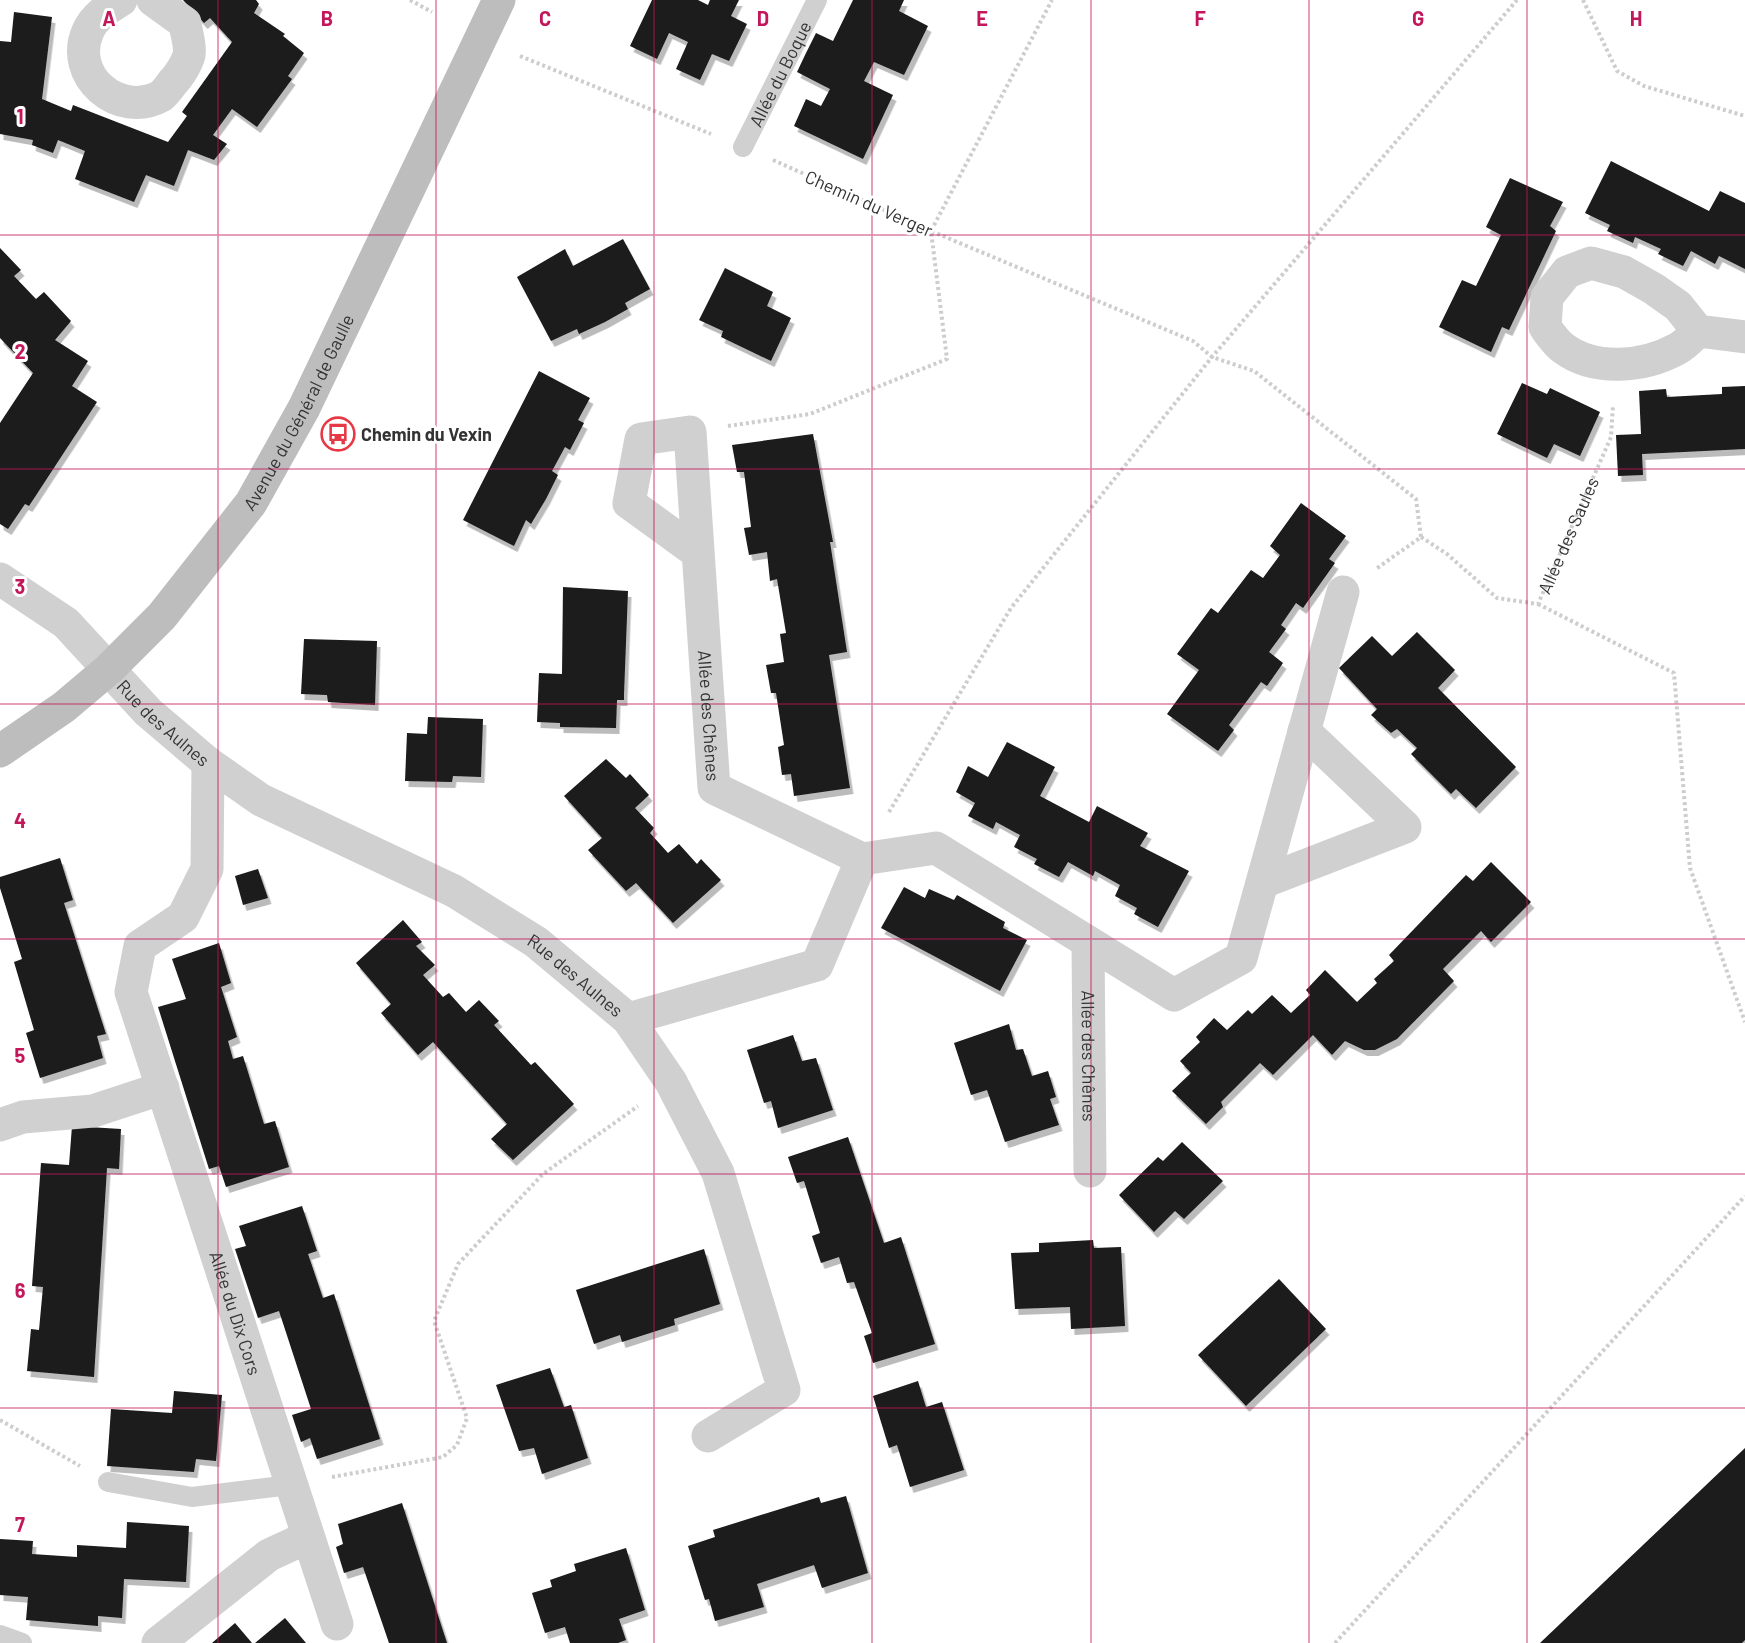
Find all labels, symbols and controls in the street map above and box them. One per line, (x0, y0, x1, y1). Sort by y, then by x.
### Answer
text: A (102, 6, 116, 30)
text: B (321, 6, 333, 30)
text: C (539, 6, 551, 30)
text: D (757, 6, 769, 30)
text: E (976, 6, 988, 30)
text: F (1194, 6, 1206, 30)
text: G (1412, 6, 1424, 30)
text: H (1630, 6, 1642, 30)
street label: Allée du Boque (744, 17, 816, 130)
text: 1 (16, 104, 24, 128)
street label: Chemin du Verger (802, 165, 937, 241)
street label: Avenue du Général de Gaulle (238, 310, 358, 515)
text: 2 (14, 339, 26, 363)
bus stop icon: Chemin du Vexin (320, 416, 356, 452)
place label: Chemin du Vexin (361, 423, 492, 445)
street label: Allée des Saules (1533, 474, 1603, 597)
text: 3 (15, 574, 25, 598)
street label: Allée des Chênes (694, 649, 725, 782)
street label: Rue des Aulnes (113, 675, 214, 771)
text: 4 (14, 808, 26, 832)
street label: Rue des Aulnes (524, 929, 628, 1021)
street label: Allée des Chênes (1077, 990, 1101, 1122)
text: 5 (15, 1043, 26, 1067)
street label: Allée du Dix Cors (205, 1248, 266, 1378)
text: 6 (15, 1278, 26, 1302)
text: 7 (15, 1512, 25, 1536)

